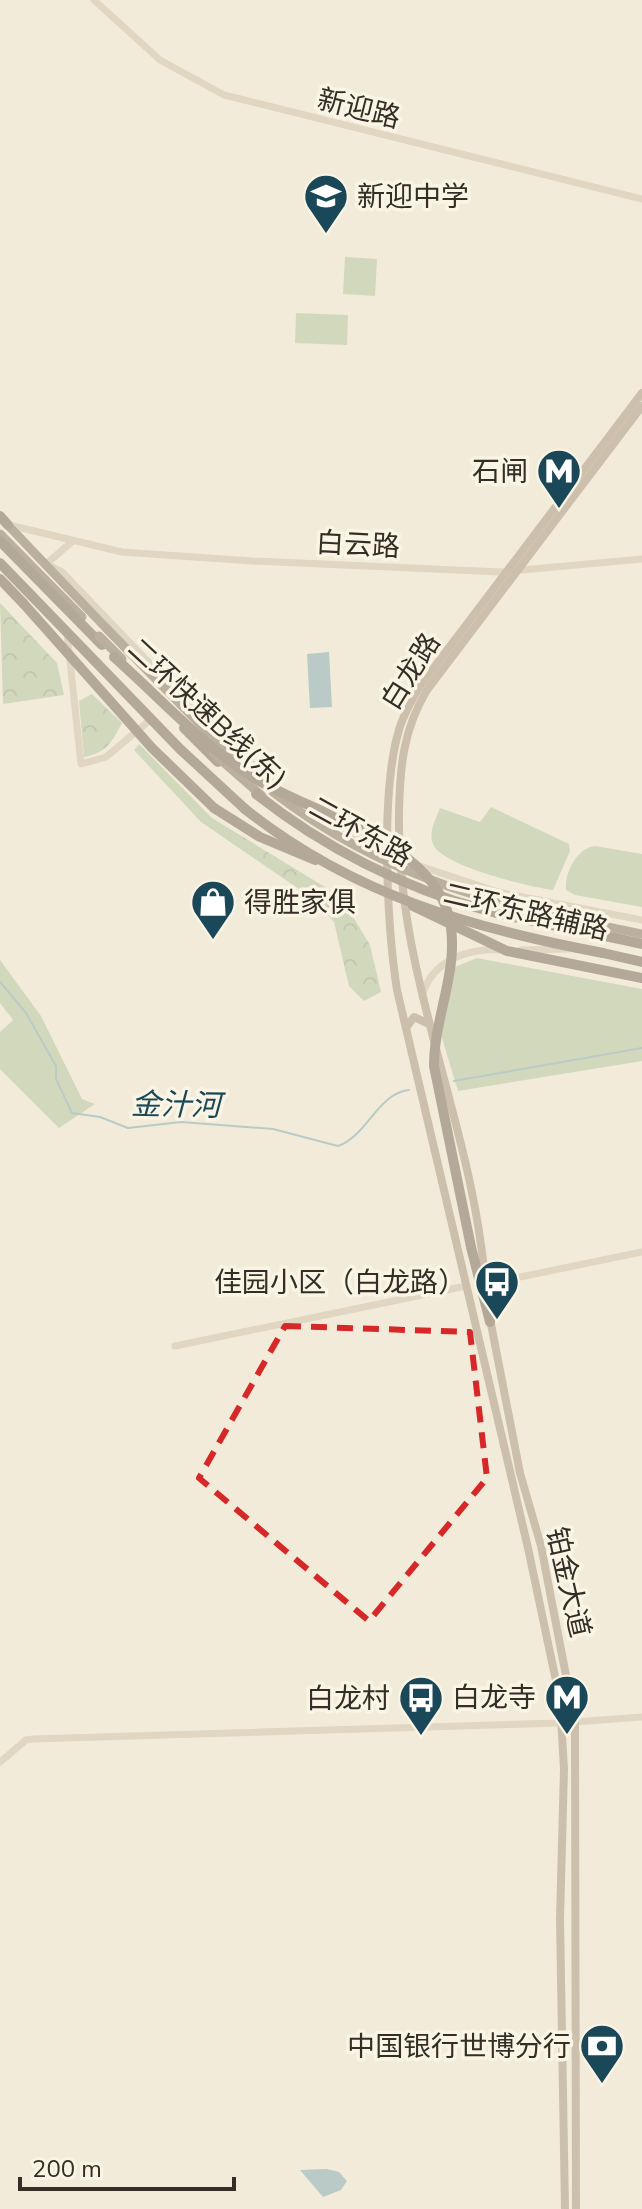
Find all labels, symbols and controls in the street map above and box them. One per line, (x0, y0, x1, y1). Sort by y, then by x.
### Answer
street label: 新迎路 (313, 80, 404, 138)
school or university icon: 新迎中学 (302, 172, 350, 235)
place label: 新迎中学 (357, 178, 469, 216)
metro station icon: 石闸 (535, 447, 583, 510)
place label: 石闸 (472, 453, 528, 491)
street label: 白云路 (315, 524, 401, 566)
street label: 白龙路 (372, 626, 449, 717)
street label: 二环快速B线(东) (120, 630, 295, 797)
street label: 二环东路 (302, 788, 419, 876)
street label: 二环东路辅路 (440, 875, 612, 949)
shop icon: 得胜家俱 (189, 878, 237, 941)
place label: 得胜家俱 (244, 884, 356, 922)
water label: 金汁河 (131, 1084, 226, 1127)
bus stop icon: 佳园小区（白龙路） (473, 1258, 521, 1321)
place label: 佳园小区（白龙路） (214, 1264, 466, 1302)
street label: 铂金大道 (537, 1523, 599, 1641)
metro station icon: 白龙寺 (543, 1673, 591, 1736)
bus stop icon: 白龙村 (397, 1674, 445, 1737)
place label: 白龙寺 (452, 1679, 536, 1717)
place label: 白龙村 (306, 1680, 390, 1718)
bank icon: 中国银行世博分行 (578, 2022, 626, 2085)
place label: 中国银行世博分行 (347, 2028, 571, 2066)
scale bar (20, 2141, 234, 2191)
text: 200 m (32, 2153, 102, 2185)

